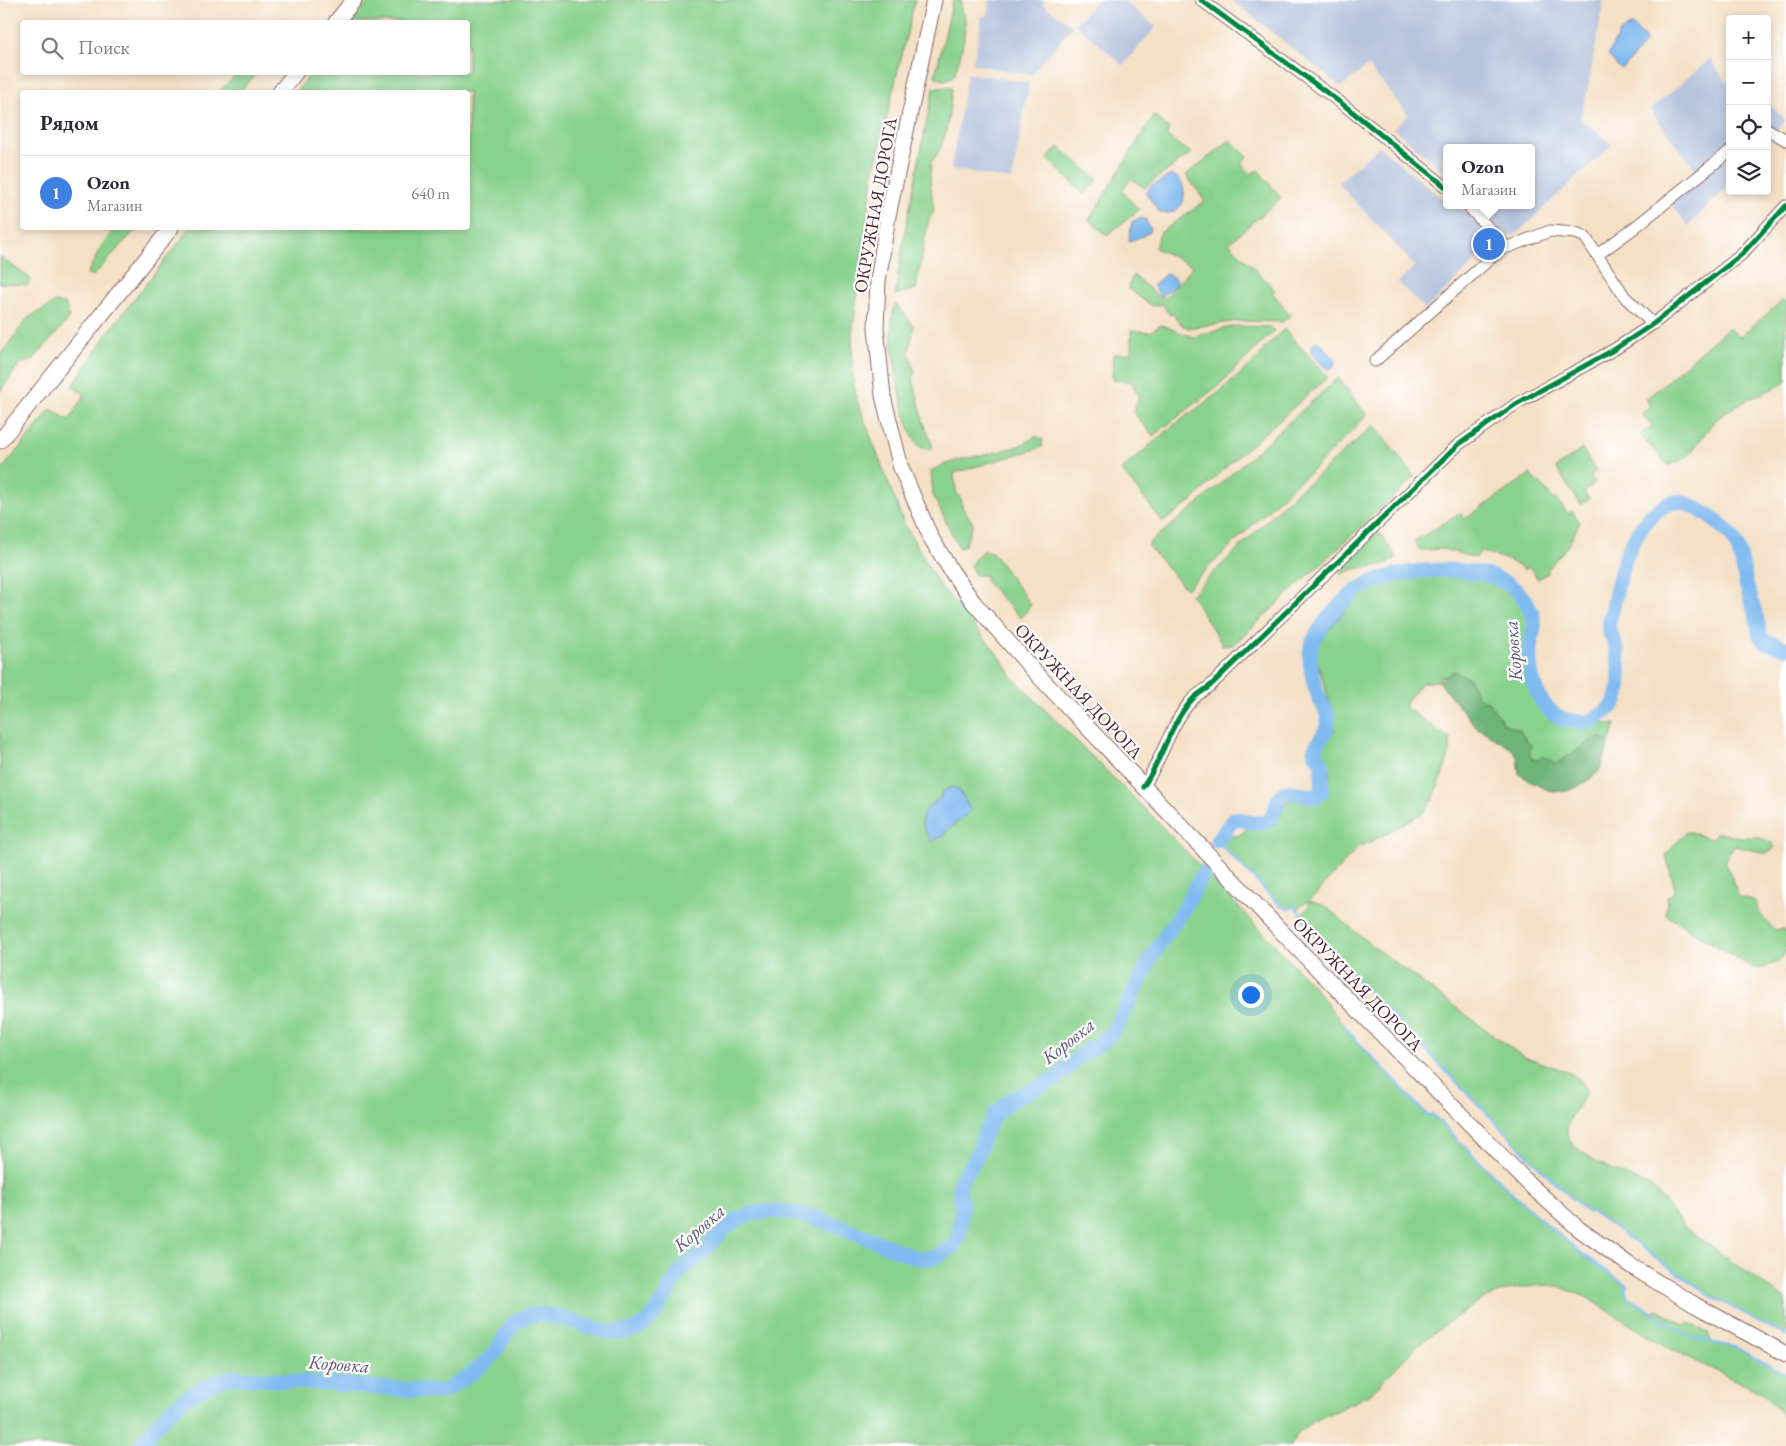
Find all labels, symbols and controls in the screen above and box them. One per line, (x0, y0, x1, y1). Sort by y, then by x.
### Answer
map controls (1726, 15, 1771, 195)
button: + (1726, 15, 1771, 60)
search box (20, 20, 470, 75)
icon: search (38, 34, 66, 62)
text: Поиск (78, 35, 130, 60)
button: − (1726, 60, 1771, 105)
button: locate (1726, 105, 1771, 150)
text: Рядом (40, 109, 99, 136)
street label: ОКРУЖНАЯ ДОРОГА (848, 115, 902, 295)
popup (1443, 144, 1535, 209)
button: layers (1726, 150, 1771, 195)
text: Ozon (1461, 154, 1504, 179)
text: Ozon (87, 170, 130, 195)
text: Магазин (1461, 179, 1517, 200)
text: 1 (52, 183, 60, 204)
text: 640 m (411, 183, 450, 204)
text: Магазин (87, 195, 142, 216)
pin: 1 (1473, 225, 1505, 263)
street label: ОКРУЖНАЯ ДОРОГА (1010, 618, 1148, 764)
water label: Коровка (1498, 619, 1528, 684)
street label: ОКРУЖНАЯ ДОРОГА (1288, 912, 1428, 1056)
your location (1238, 982, 1264, 1008)
water label: Коровка (1035, 1012, 1100, 1070)
water label: Коровка (667, 1199, 730, 1258)
water label: Коровка (307, 1349, 370, 1379)

